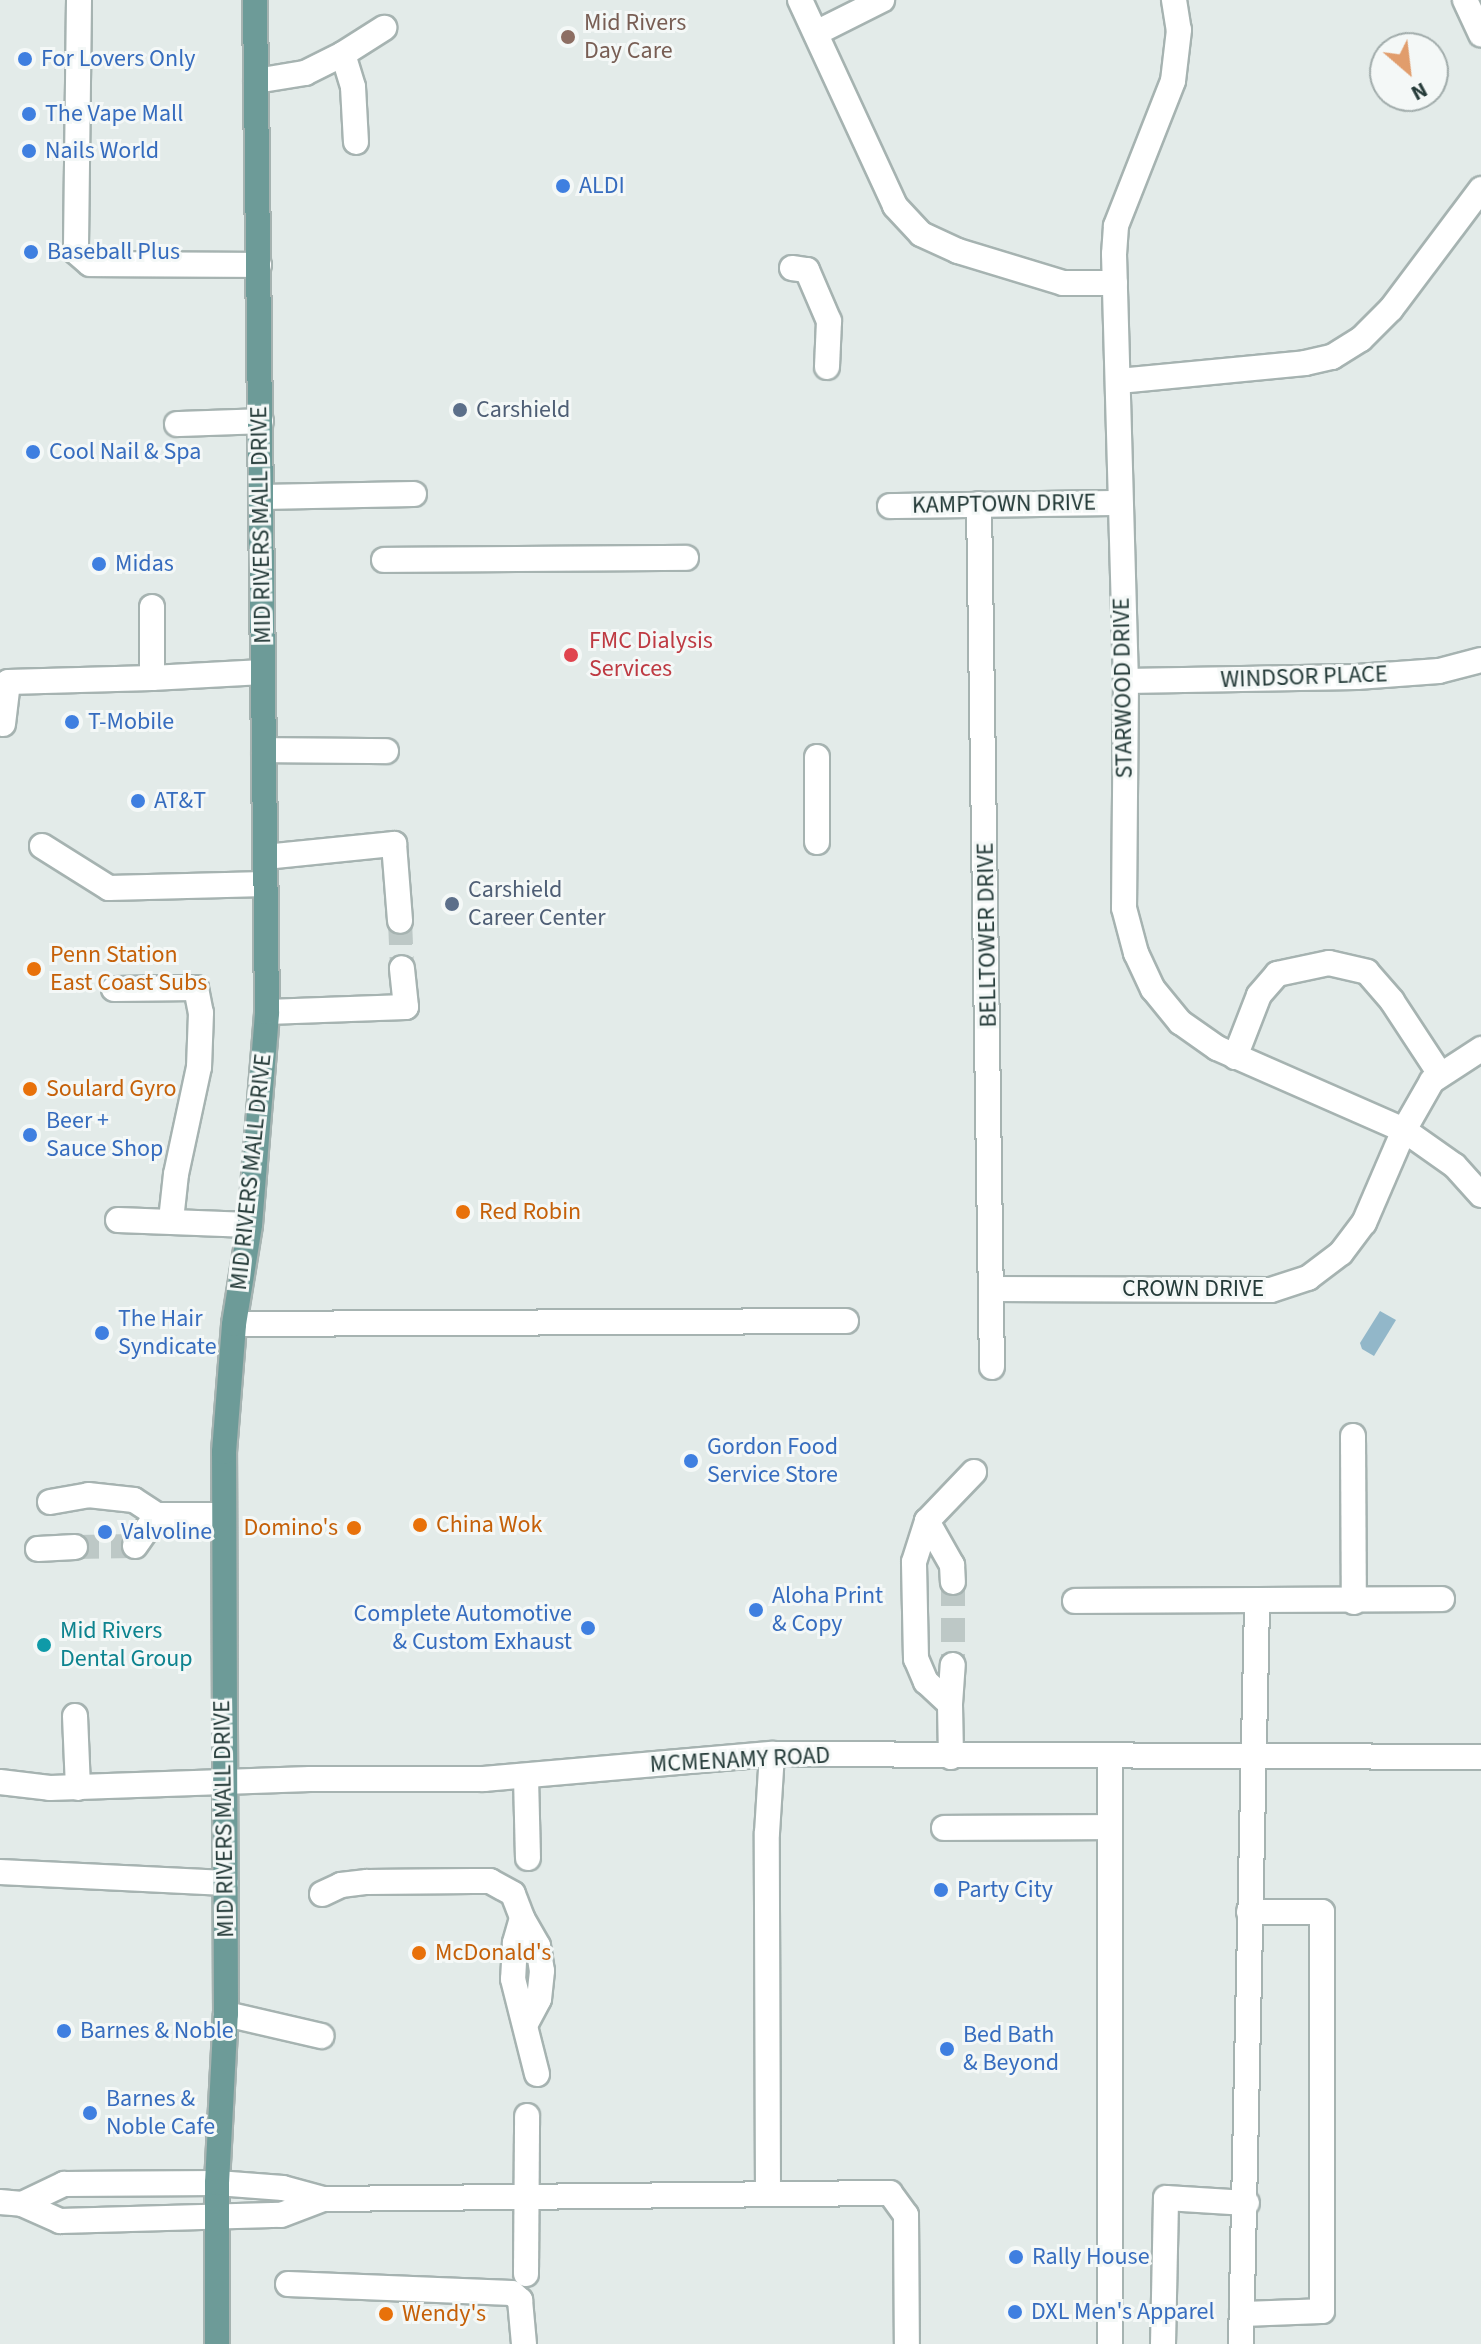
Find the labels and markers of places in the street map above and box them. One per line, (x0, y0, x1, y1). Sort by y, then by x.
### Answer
place label: Mid Rivers Day Care (584, 9, 686, 65)
marker: Mid Rivers Day Care (559, 28, 577, 46)
place label: For Lovers Only (41, 45, 195, 73)
marker: For Lovers Only (16, 50, 34, 68)
place label: The Vape Mall (45, 100, 183, 128)
marker: The Vape Mall (20, 105, 38, 123)
place label: Nails World (45, 137, 159, 165)
marker: Nails World (20, 142, 38, 160)
place label: ALDI (579, 172, 625, 200)
marker: ALDI (554, 177, 572, 195)
place label: Baseball Plus (47, 238, 180, 266)
marker: Baseball Plus (22, 243, 40, 261)
place label: Carshield (476, 396, 570, 424)
marker: Carshield (451, 401, 469, 419)
place label: Cool Nail & Spa (49, 438, 201, 466)
marker: Cool Nail & Spa (24, 443, 42, 461)
place label: Midas (115, 550, 174, 578)
marker: Midas (90, 555, 108, 573)
place label: FMC Dialysis Services (589, 627, 713, 683)
marker: FMC Dialysis Services (560, 644, 582, 666)
place label: T-Mobile (88, 708, 174, 736)
marker: T-Mobile (63, 713, 81, 731)
place label: AT&T (154, 787, 206, 815)
marker: AT&T (129, 792, 147, 810)
place label: Carshield Career Center (468, 876, 606, 932)
marker: Carshield Career Center (443, 895, 461, 913)
place label: Penn Station East Coast Subs (50, 941, 207, 997)
marker: Penn Station East Coast Subs (25, 960, 43, 978)
place label: Soulard Gyro (46, 1075, 176, 1103)
marker: Soulard Gyro (21, 1080, 39, 1098)
place label: Beer + Sauce Shop (46, 1107, 163, 1163)
marker: Beer + Sauce Shop (21, 1126, 39, 1144)
place label: Red Robin (479, 1198, 581, 1226)
marker: Red Robin (454, 1203, 472, 1221)
place label: The Hair Syndicate (118, 1305, 217, 1361)
marker: The Hair Syndicate (93, 1324, 111, 1342)
place label: Gordon Food Service Store (707, 1433, 838, 1489)
marker: Gordon Food Service Store (682, 1452, 700, 1470)
place label: China Wok (436, 1511, 542, 1539)
place label: Domino's (243, 1514, 338, 1542)
marker: China Wok (411, 1516, 429, 1534)
place label: Valvoline (121, 1518, 212, 1546)
marker: Domino's (345, 1519, 363, 1537)
marker: Valvoline (96, 1523, 114, 1541)
place label: Aloha Print & Copy (772, 1582, 883, 1638)
place label: Complete Automotive & Custom Exhaust (354, 1600, 572, 1656)
marker: Aloha Print & Copy (747, 1601, 765, 1619)
place label: Mid Rivers Dental Group (60, 1617, 193, 1673)
marker: Complete Automotive & Custom Exhaust (579, 1619, 597, 1637)
marker: Mid Rivers Dental Group (35, 1636, 53, 1654)
place label: Party City (957, 1876, 1053, 1904)
marker: Party City (932, 1881, 950, 1899)
place label: McDonald's (435, 1939, 551, 1967)
marker: McDonald's (410, 1944, 428, 1962)
place label: Barnes & Noble (80, 2017, 234, 2045)
place label: Bed Bath & Beyond (963, 2021, 1059, 2077)
marker: Barnes & Noble (55, 2022, 73, 2040)
marker: Bed Bath & Beyond (938, 2040, 956, 2058)
place label: Barnes & Noble Cafe (106, 2085, 215, 2141)
marker: Barnes & Noble Cafe (81, 2104, 99, 2122)
place label: Rally House (1032, 2243, 1150, 2271)
marker: Rally House (1007, 2248, 1025, 2266)
place label: DXL Men's Apparel (1031, 2298, 1215, 2326)
place label: Wendy's (402, 2300, 486, 2328)
marker: DXL Men's Apparel (1006, 2303, 1024, 2321)
marker: Wendy's (377, 2305, 395, 2323)

